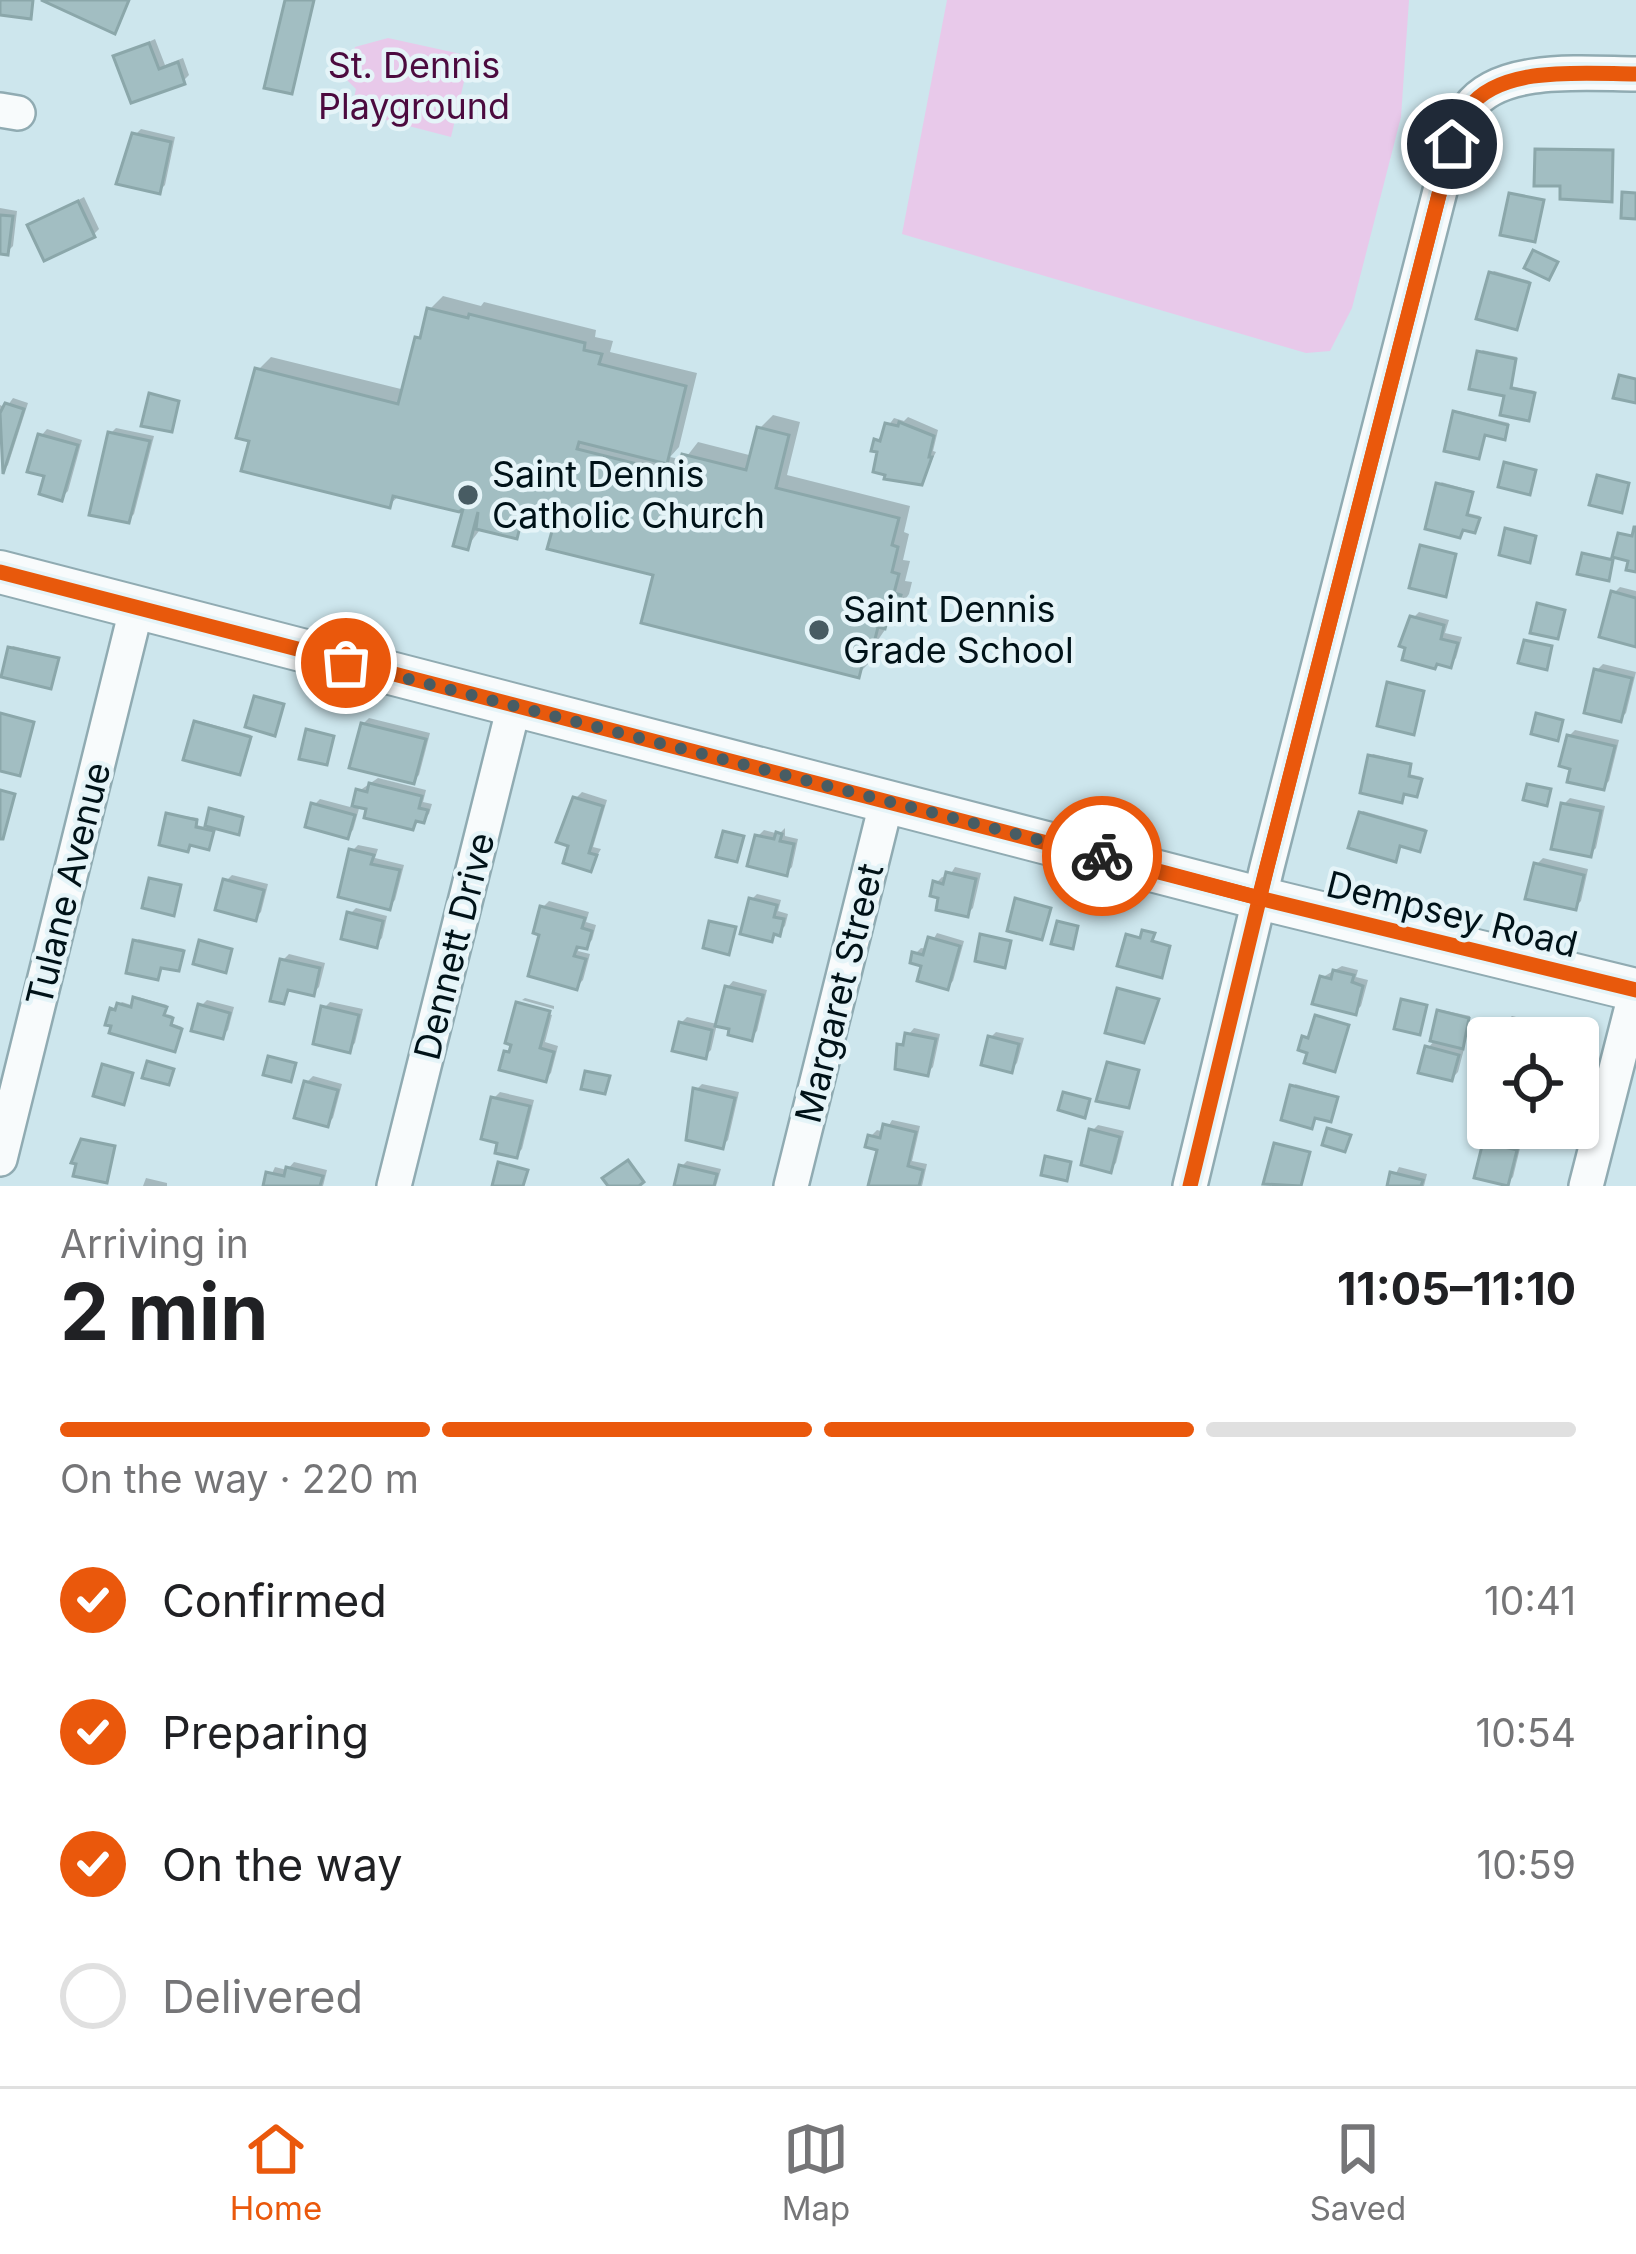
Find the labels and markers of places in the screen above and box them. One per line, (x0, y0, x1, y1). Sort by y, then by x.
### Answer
pin (1401, 93, 1503, 195)
place label: Saint Dennis Catholic Church (492, 452, 765, 537)
marker: Saint Dennis Catholic Church (455, 482, 481, 508)
place label: Saint Dennis Grade School (843, 587, 1074, 672)
pin (295, 612, 397, 714)
marker: Saint Dennis Grade School (806, 617, 832, 643)

